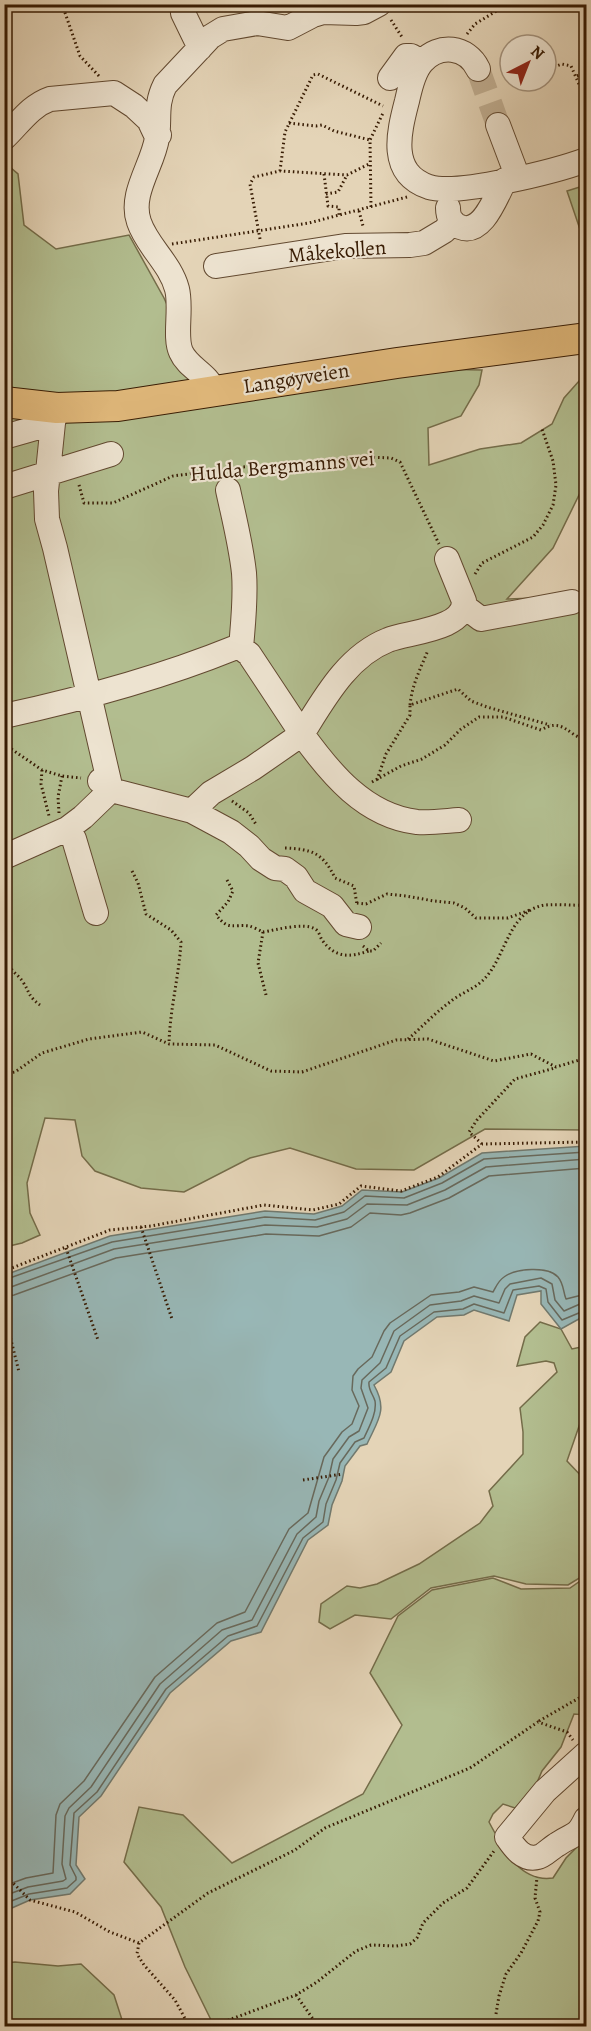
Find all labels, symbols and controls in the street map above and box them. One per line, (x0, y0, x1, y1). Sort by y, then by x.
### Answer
north arrow (498, 33, 558, 93)
text: N (526, 41, 549, 65)
street label: Måkekollen (287, 233, 387, 269)
street label: Langøyveien (241, 356, 351, 400)
street label: Hulda Bergmanns vei (189, 444, 375, 488)

